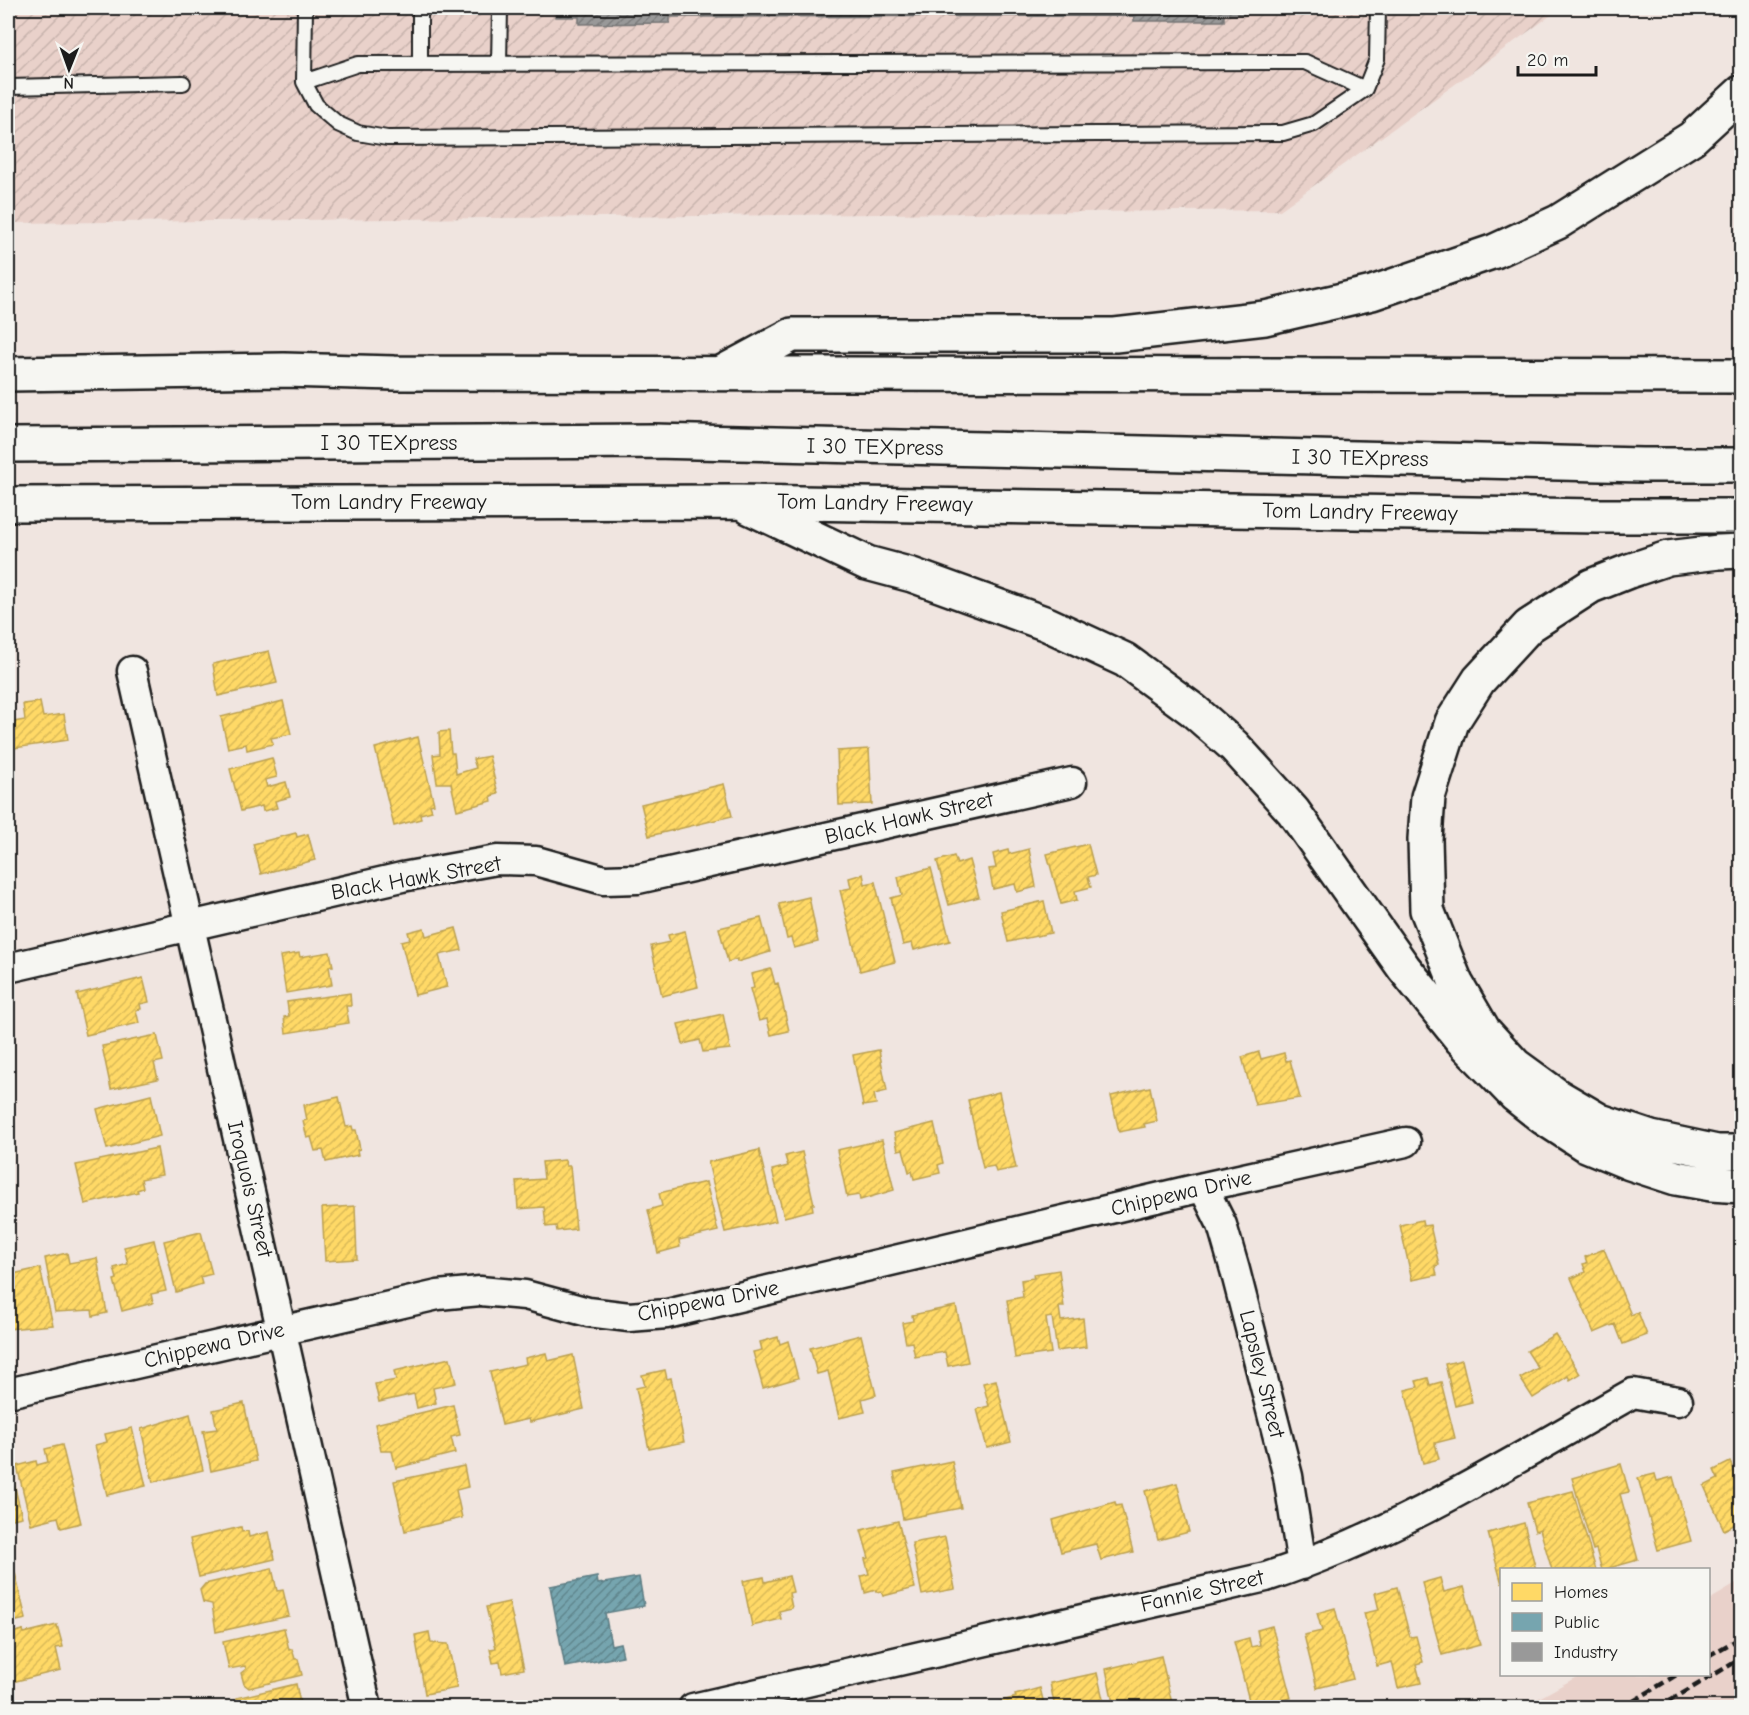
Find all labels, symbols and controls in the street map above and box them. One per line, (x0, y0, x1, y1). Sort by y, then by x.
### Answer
north arrow (39, 39, 99, 99)
scale bar (1518, 39, 1596, 77)
text: 20 m (1527, 50, 1568, 71)
text: N (63, 74, 74, 92)
street label: I 30 TEXpress (321, 430, 458, 456)
street label: I 30 TEXpress (806, 433, 944, 461)
street label: I 30 TEXpress (1291, 444, 1429, 472)
street label: Tom Landry Freeway (777, 488, 973, 518)
street label: Tom Landry Freeway (291, 489, 487, 515)
street label: Tom Landry Freeway (1262, 497, 1458, 527)
street label: Black Hawk Street (822, 786, 996, 850)
street label: Black Hawk Street (329, 850, 504, 906)
street label: Iroquois Street (222, 1118, 279, 1261)
street label: Chippewa Drive (1108, 1164, 1254, 1222)
street label: Chippewa Drive (635, 1275, 781, 1327)
street label: Lapsley Street (1234, 1307, 1291, 1441)
street label: Chippewa Drive (141, 1316, 287, 1374)
street label: Fannie Street (1138, 1564, 1267, 1618)
legend (1500, 1568, 1710, 1676)
text: Homes (1554, 1582, 1608, 1603)
text: Public (1554, 1612, 1600, 1633)
text: Industry (1554, 1642, 1619, 1663)

